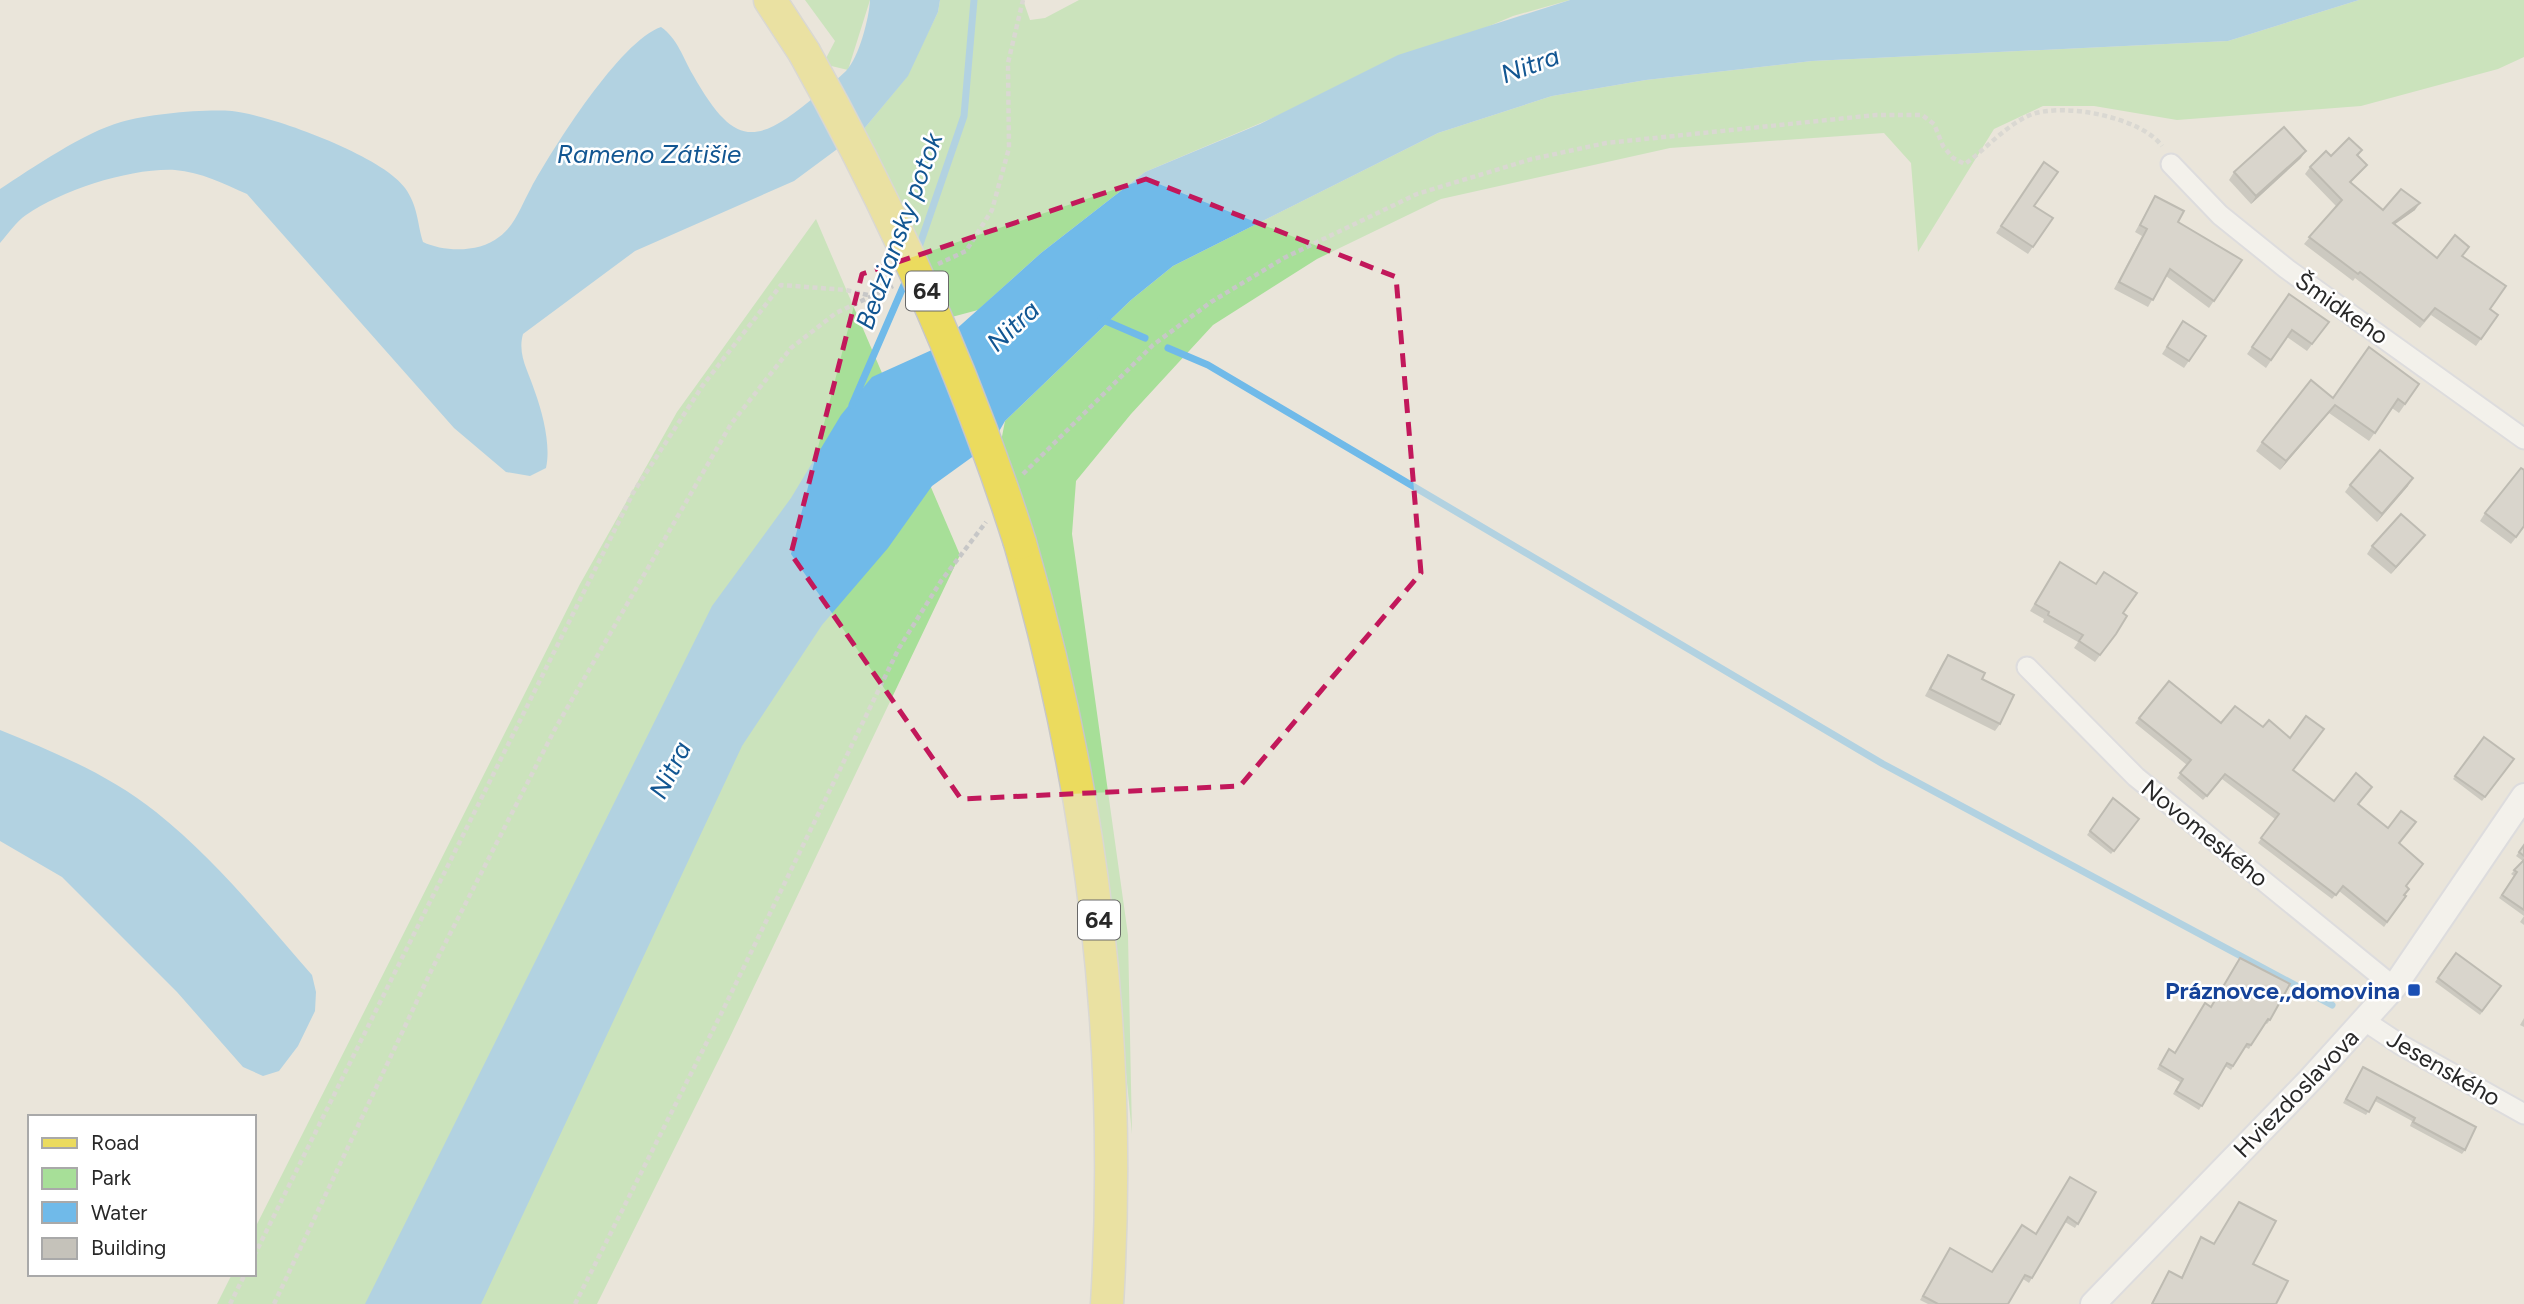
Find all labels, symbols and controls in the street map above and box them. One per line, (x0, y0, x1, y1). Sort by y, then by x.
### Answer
water label: Nitra (1496, 40, 1564, 90)
water label: Bedziansky potok (849, 127, 950, 334)
water label: Rameno Zátišie (557, 138, 741, 170)
street label: Šmidkeho (2290, 266, 2394, 350)
road number: 64 (906, 272, 948, 310)
water label: Nitra (980, 294, 1046, 358)
water label: Nitra (642, 736, 698, 804)
street label: Novomeského (2136, 773, 2274, 893)
road number: 64 (1078, 900, 1120, 939)
place label: Práznovce,,domovina (2165, 976, 2400, 1005)
marker: Práznovce,,domovina (2406, 982, 2422, 998)
street label: Hviezdoslavova (2227, 1023, 2365, 1163)
street label: Jesenského (2382, 1024, 2506, 1112)
legend (28, 1115, 256, 1276)
text: Road (91, 1130, 139, 1155)
text: Park (91, 1165, 132, 1190)
text: Water (91, 1200, 147, 1225)
text: Building (91, 1235, 166, 1260)

